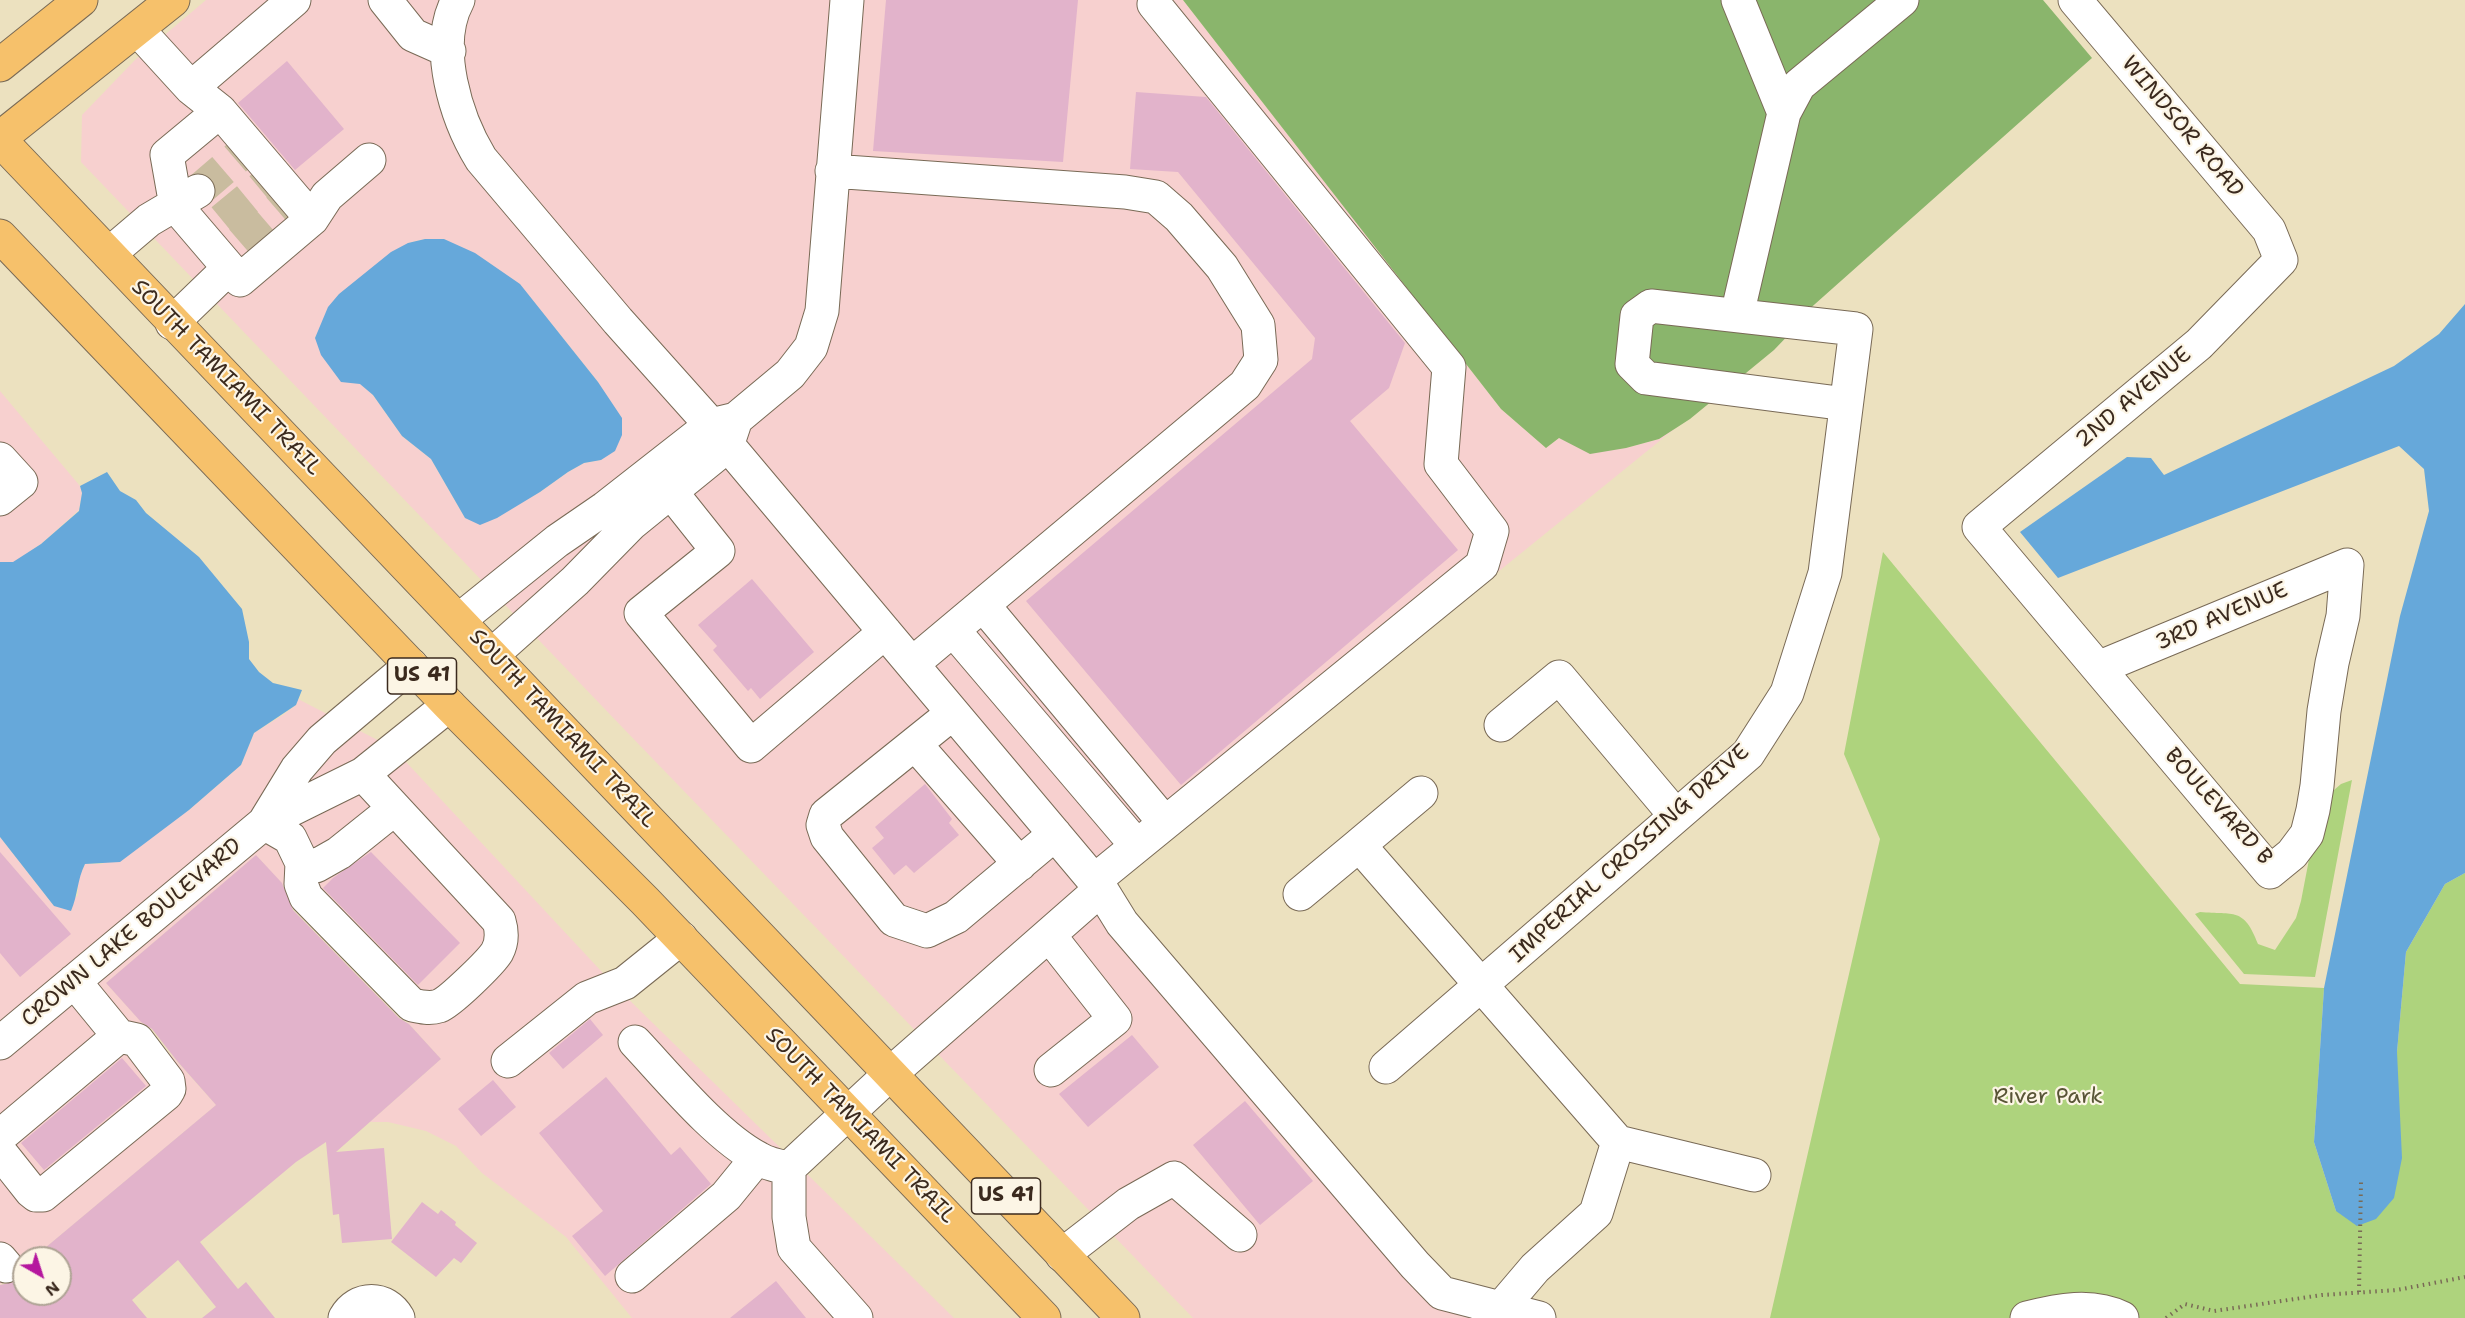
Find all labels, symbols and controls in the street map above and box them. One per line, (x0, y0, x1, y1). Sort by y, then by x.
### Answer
street label: WINDSOR ROAD (2115, 51, 2249, 203)
street label: SOUTH TAMIAMI TRAIL (125, 275, 327, 481)
street label: 2ND AVENUE (2071, 342, 2197, 454)
street label: 3RD AVENUE (2152, 577, 2292, 657)
street label: SOUTH TAMIAMI TRAIL (463, 624, 661, 834)
road number: US 41 (388, 658, 456, 694)
street label: IMPERIAL CROSSING DRIVE (1505, 739, 1755, 969)
street label: BOULEVARD B (2159, 743, 2277, 871)
street label: CROWN LAKE BOULEVARD (17, 833, 247, 1033)
street label: SOUTH TAMIAMI TRAIL (759, 1023, 961, 1229)
park label: River Park (1993, 1084, 2103, 1110)
road number: US 41 (972, 1178, 1040, 1214)
north arrow (12, 1246, 72, 1306)
text: N (41, 1277, 64, 1301)

